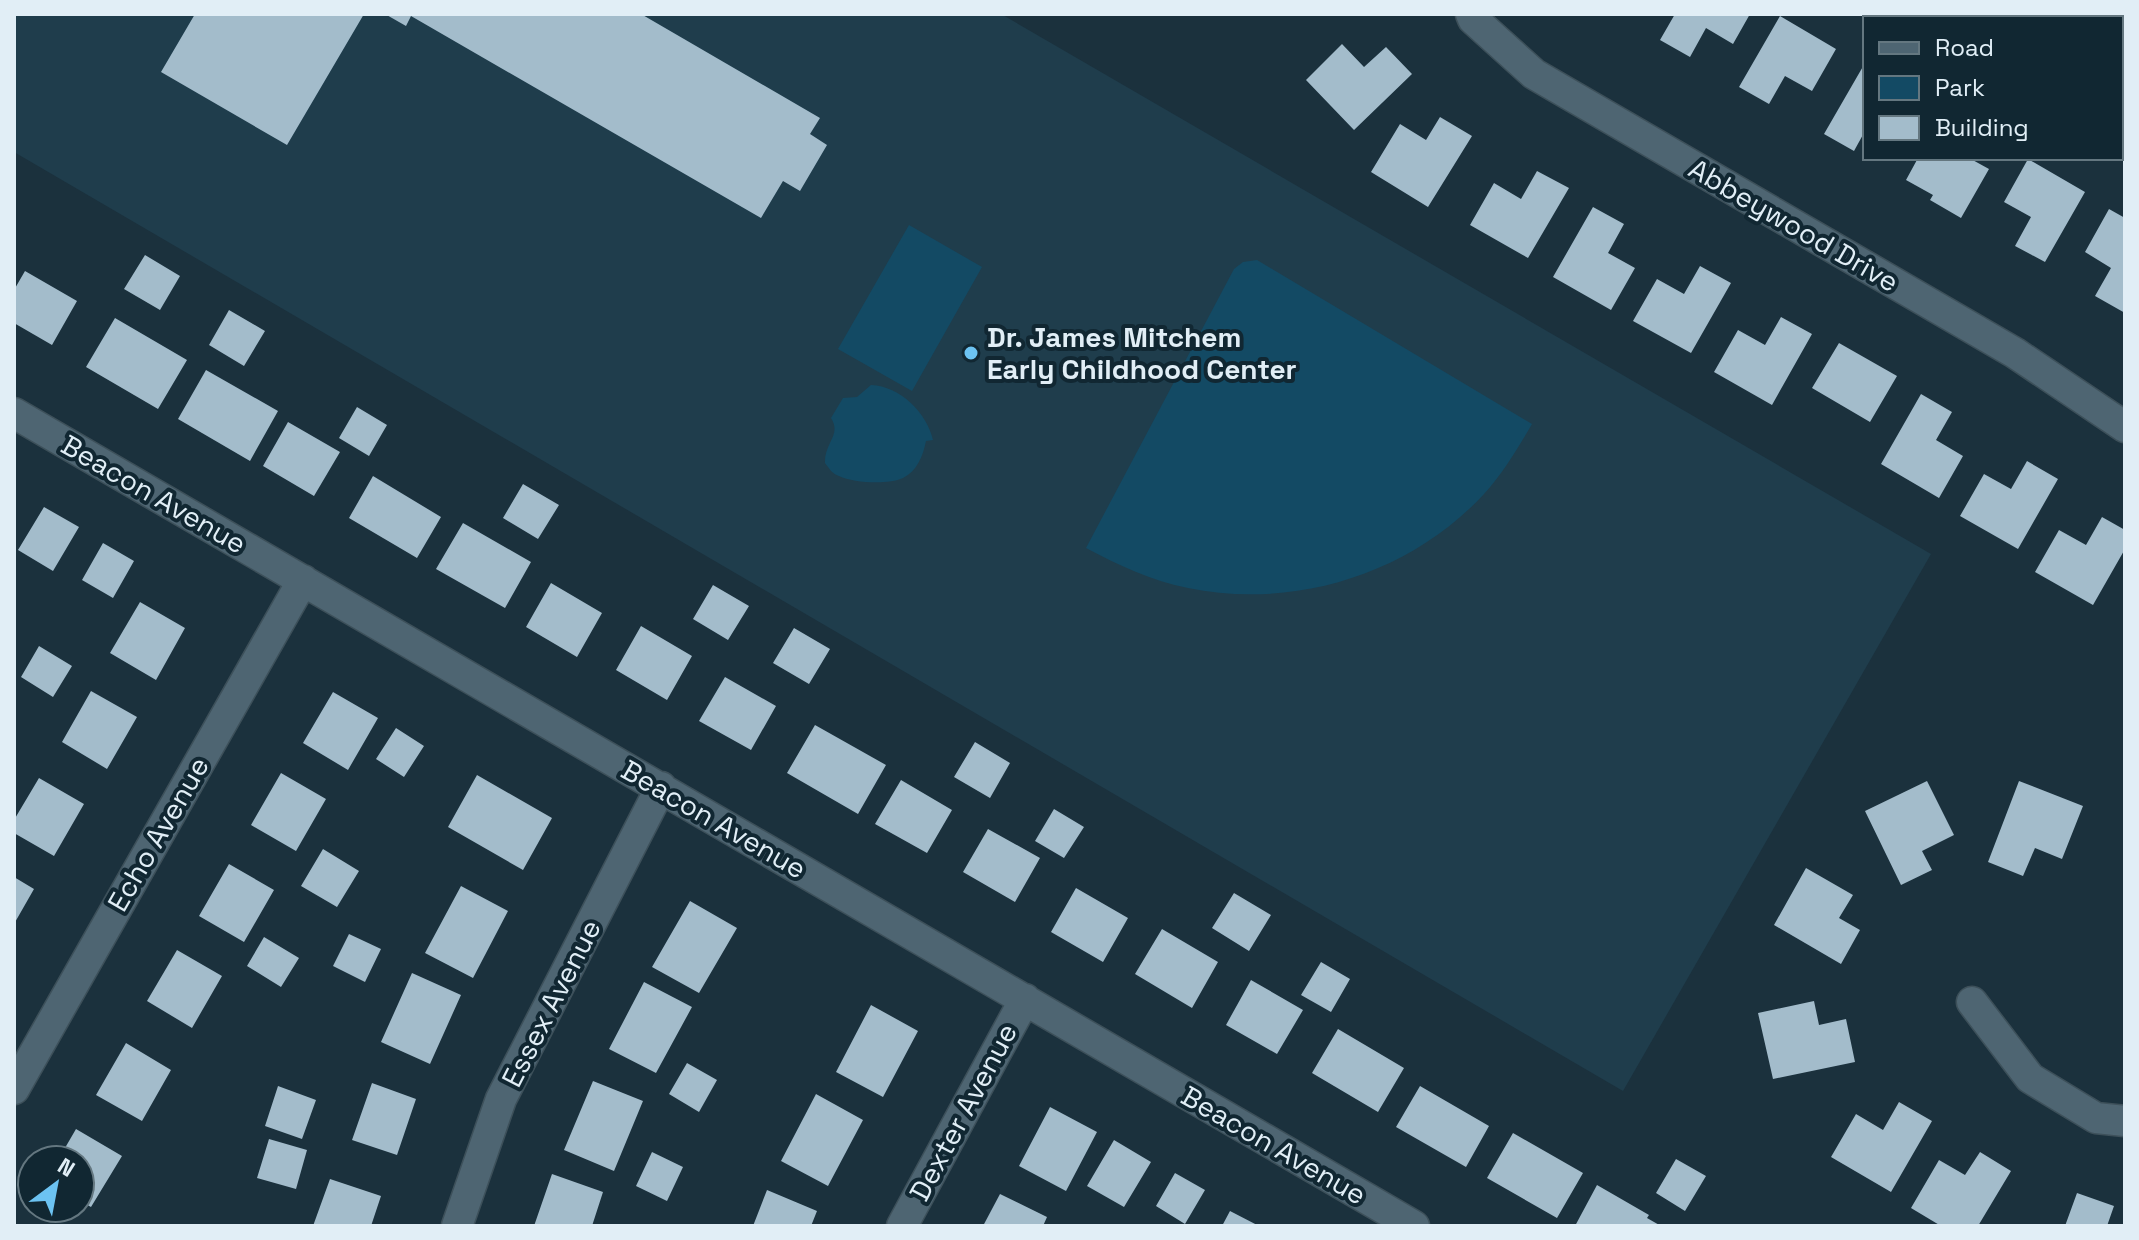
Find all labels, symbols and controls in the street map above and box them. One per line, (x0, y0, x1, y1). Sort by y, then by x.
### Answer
legend (1863, 16, 2123, 160)
text: Road (1935, 32, 1994, 63)
text: Park (1935, 72, 1985, 103)
text: Building (1935, 112, 2029, 143)
street label: Abbeywood Drive (1683, 150, 1905, 300)
place label: Dr. James Mitchem Early Childhood Center (987, 319, 1297, 387)
marker: Dr. James Mitchem Early Childhood Center (962, 344, 980, 362)
street label: Beacon Avenue (55, 426, 253, 562)
street label: Echo Avenue (99, 750, 217, 918)
street label: Beacon Avenue (615, 751, 813, 887)
street label: Essex Avenue (493, 913, 609, 1093)
street label: Dexter Avenue (901, 1017, 1025, 1207)
street label: Beacon Avenue (1175, 1077, 1373, 1213)
north arrow (16, 1144, 96, 1224)
text: N (53, 1151, 80, 1183)

